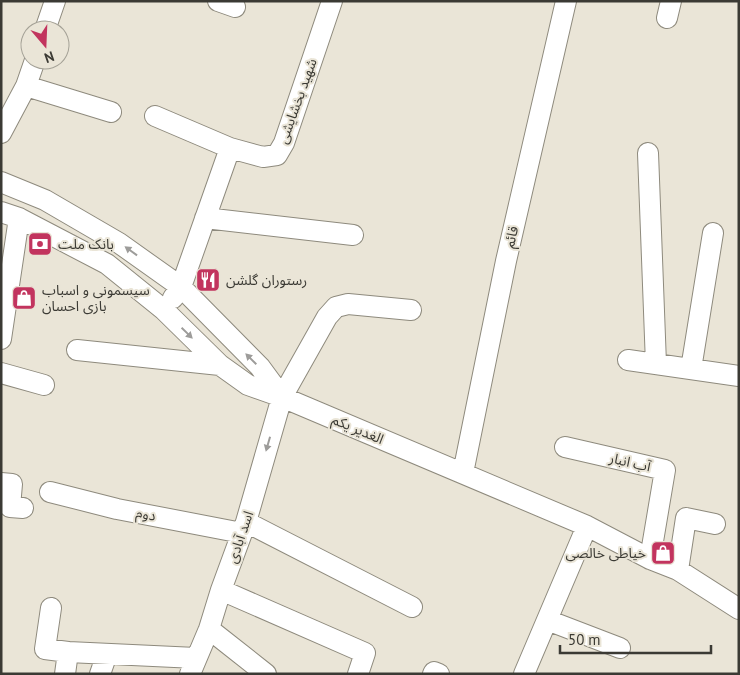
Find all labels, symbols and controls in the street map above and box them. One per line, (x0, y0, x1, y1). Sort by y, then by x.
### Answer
north arrow (20, 20, 70, 70)
text: N (42, 47, 57, 67)
street label: شهید بخشایشی (273, 56, 321, 146)
street label: قائم (500, 224, 524, 250)
bank icon: بانک ملت (27, 231, 53, 257)
place label: بانک ملت (58, 235, 114, 253)
one-way arrow (124, 246, 138, 256)
restaurant icon: رستوران گلشن (195, 267, 221, 293)
place label: رستوران گلشن (226, 271, 307, 289)
place label: سیسمونی و اسباب بازی احسان (42, 281, 150, 315)
shop icon: سیسمونی و اسباب بازی احسان (11, 285, 37, 311)
one-way arrow (181, 326, 193, 338)
one-way arrow (246, 353, 258, 365)
street label: الغدیر یکم (329, 410, 387, 450)
one-way arrow (264, 437, 272, 452)
street label: آب انبار (607, 448, 653, 476)
street label: دوم (134, 503, 158, 527)
street label: اسد آبادی (223, 509, 257, 565)
shop icon: خیاطی خالصی (650, 540, 676, 566)
place label: خیاطی خالصی (565, 544, 646, 562)
scale bar (560, 622, 711, 654)
text: 50 m (568, 630, 601, 649)

